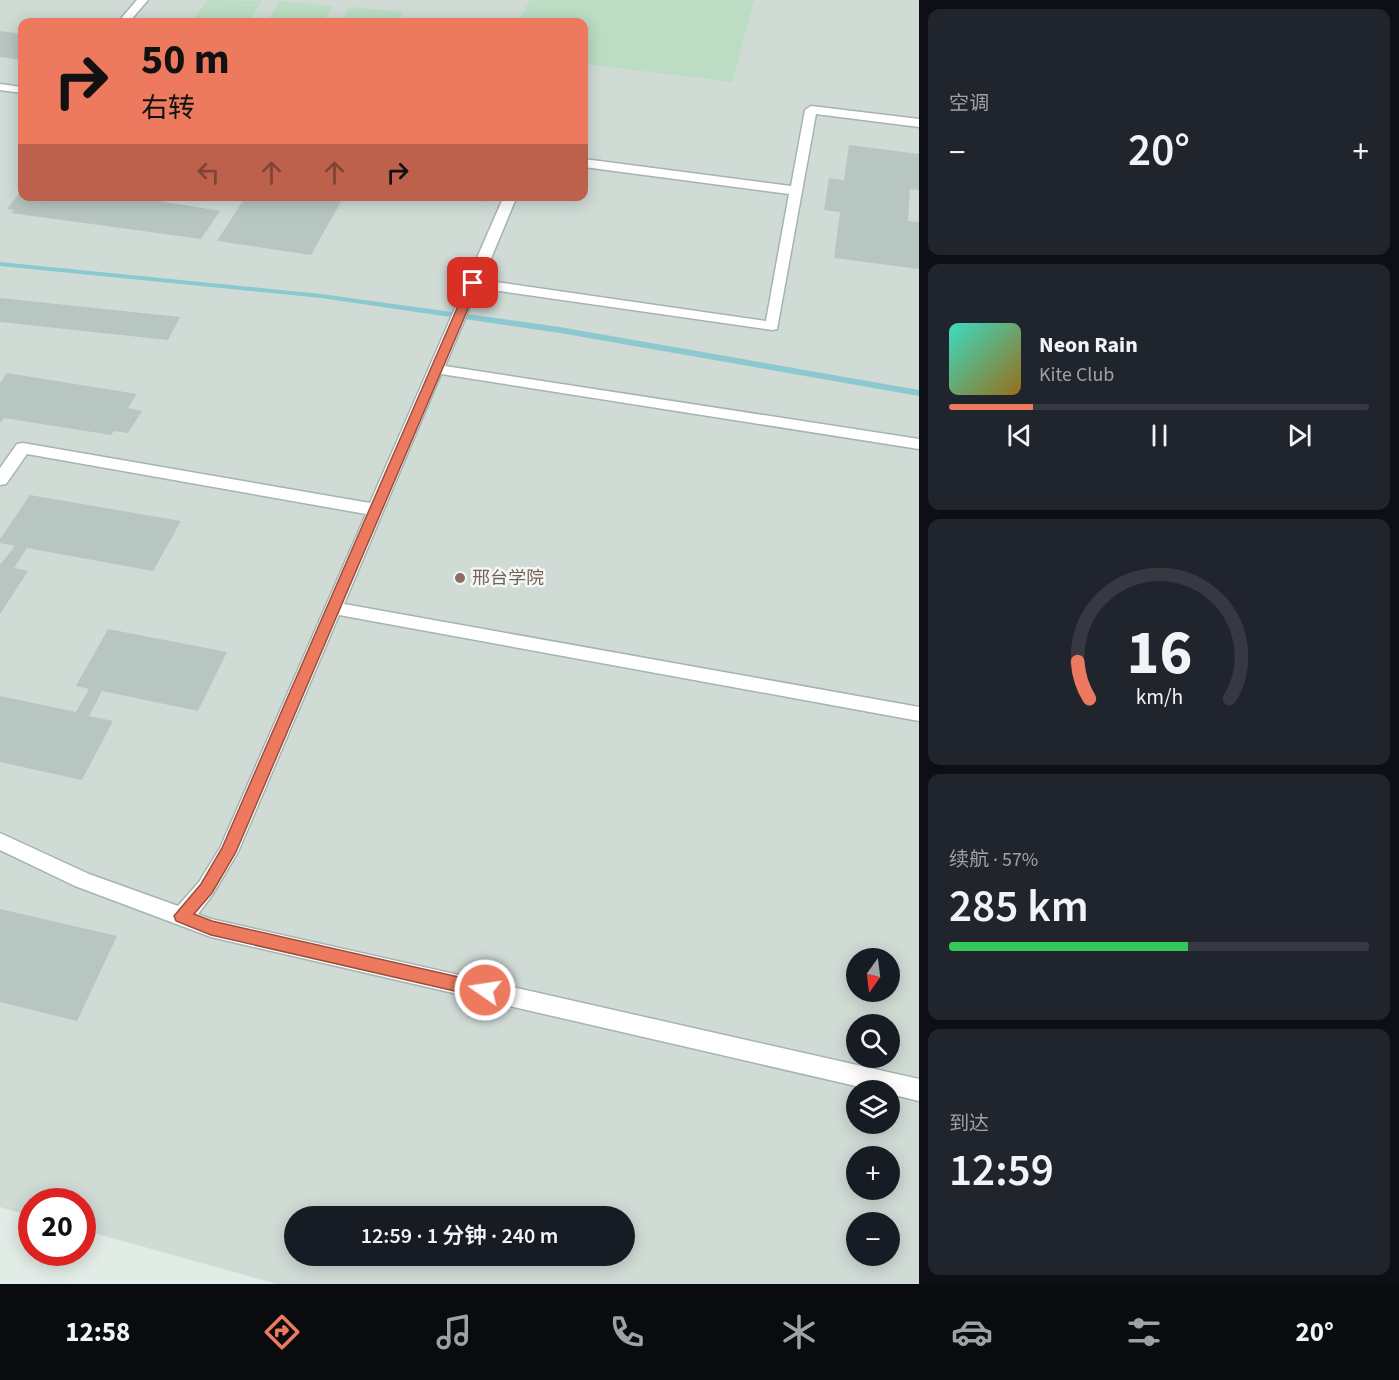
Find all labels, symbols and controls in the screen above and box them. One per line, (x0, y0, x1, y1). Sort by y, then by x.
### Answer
text: 50 m (141, 30, 230, 90)
icon: right (42, 42, 120, 120)
text: 右转 (141, 89, 195, 128)
text: 空调 (949, 90, 989, 118)
text: 20° (1128, 119, 1190, 183)
text: − (949, 129, 965, 176)
text: + (1353, 129, 1369, 176)
icon: left (192, 156, 225, 189)
icon: ahead (255, 156, 288, 189)
icon: ahead (318, 156, 351, 189)
icon: right (381, 156, 414, 189)
pin (447, 257, 498, 308)
icon: arrive (456, 266, 489, 299)
text: Neon Rain (1039, 329, 1138, 361)
text: Kite Club (1039, 361, 1114, 389)
icon: previous (1003, 419, 1036, 452)
icon: pause (1143, 419, 1176, 452)
icon: next (1283, 419, 1316, 452)
place label: 邢台学院 (472, 566, 544, 591)
marker: 邢台学院 (453, 571, 467, 585)
text: 16 (1126, 609, 1192, 698)
text: km/h (1135, 682, 1183, 713)
text: 续航 · 57% (949, 846, 1038, 874)
text: 285 km (949, 875, 1089, 939)
north arrow (846, 948, 900, 1002)
map controls (846, 948, 900, 1266)
position arrow (453, 958, 517, 1022)
button: search (846, 1014, 900, 1068)
button: layers (846, 1080, 900, 1134)
text: 到达 (949, 1110, 989, 1138)
text: 12:59 (949, 1139, 1054, 1203)
button: + (846, 1146, 900, 1200)
speed limit sign: 20 (18, 1188, 96, 1266)
button: − (846, 1212, 900, 1266)
text: 12:59 · 1 分钟 · 240 m (361, 1220, 558, 1252)
icon: directions (261, 1311, 303, 1353)
icon: music (433, 1311, 475, 1353)
icon: phone (606, 1311, 648, 1353)
icon: climate (778, 1311, 820, 1353)
icon: car (951, 1311, 993, 1353)
icon: filters (1123, 1311, 1165, 1353)
text: 12:58 (65, 1313, 130, 1352)
text: 20° (1295, 1313, 1334, 1352)

